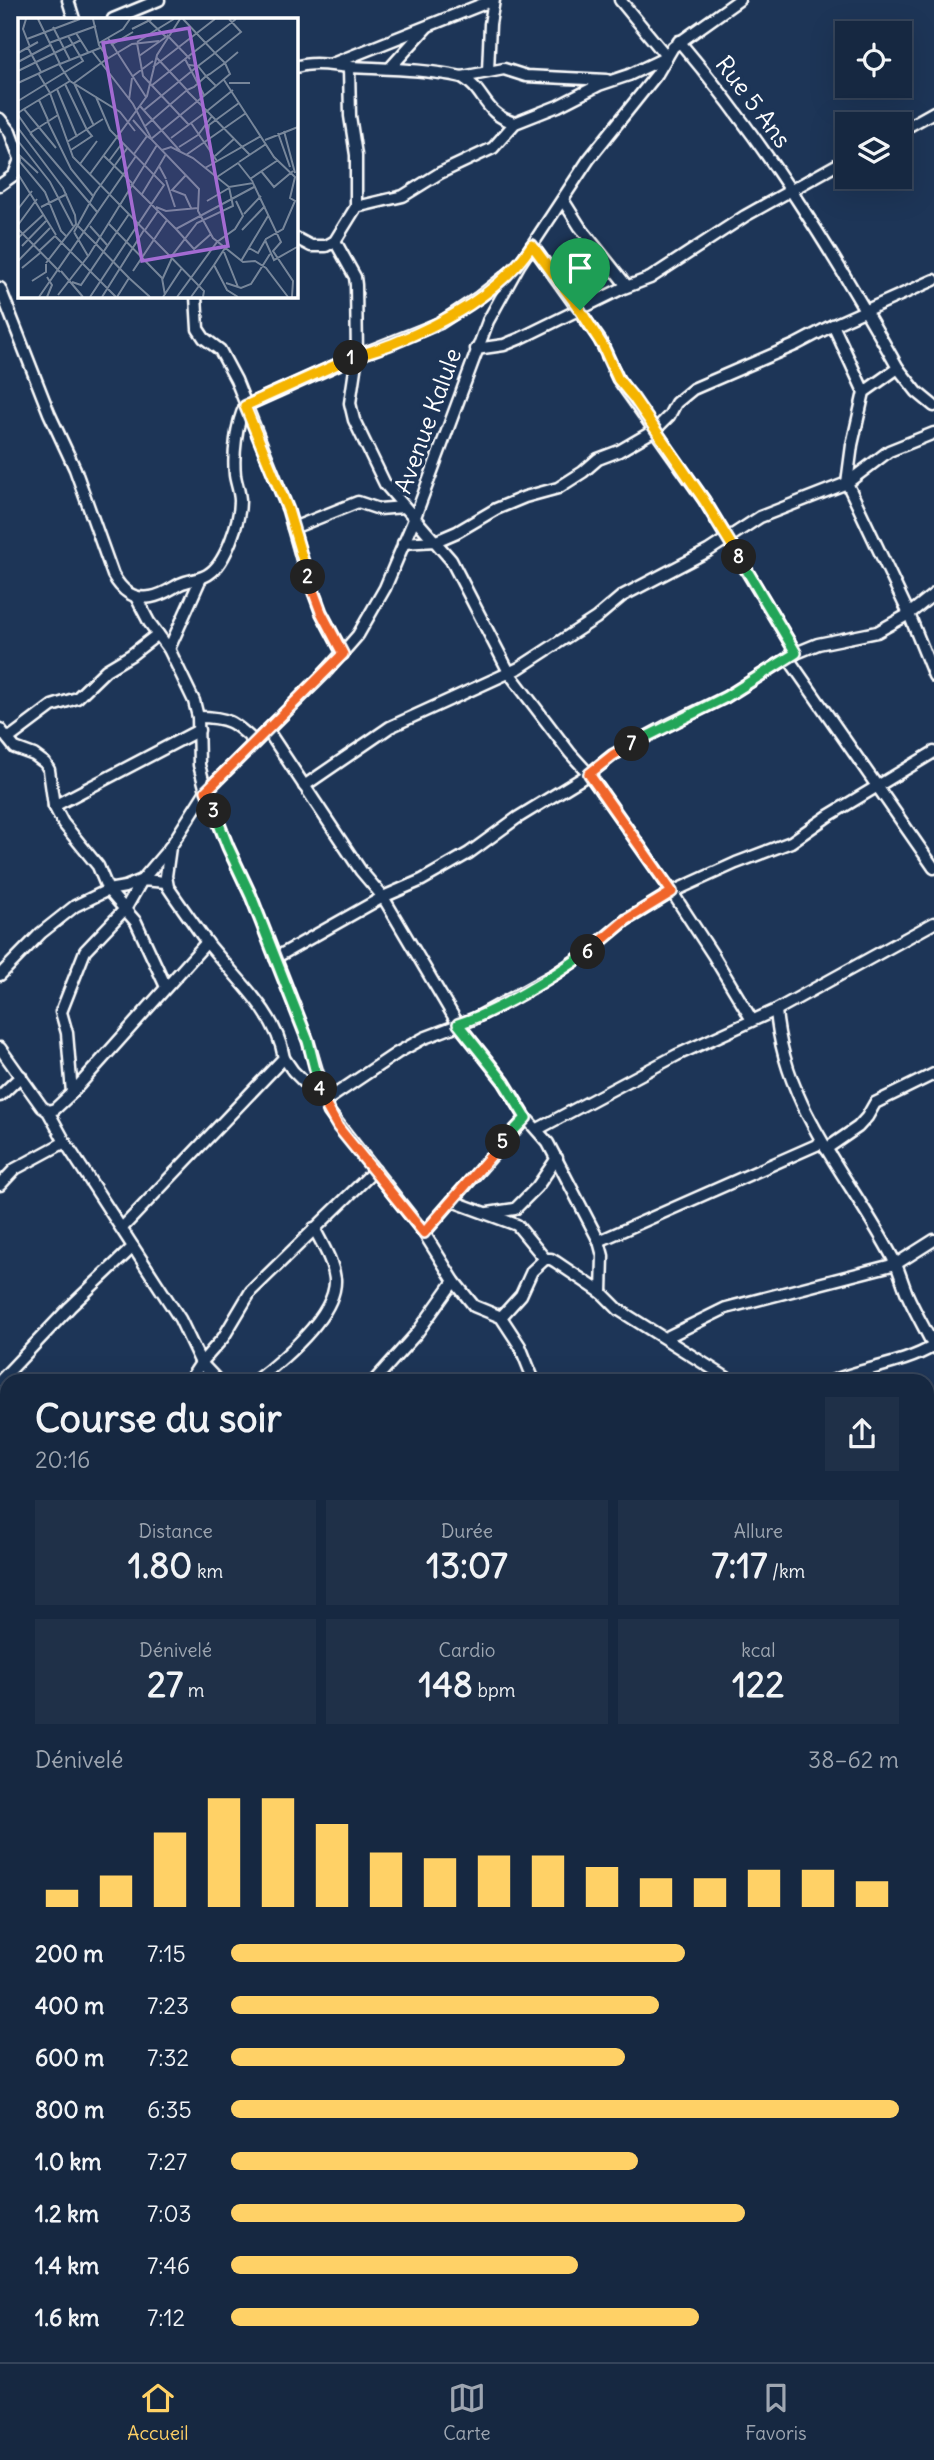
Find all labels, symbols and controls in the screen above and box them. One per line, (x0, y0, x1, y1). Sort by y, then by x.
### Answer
inset map (18, 18, 298, 298)
map controls (835, 21, 912, 189)
button: locate (835, 21, 912, 98)
street label: Rue 5 Ans (709, 49, 798, 153)
button: layers (835, 112, 912, 189)
pin (550, 238, 610, 310)
icon: arrive (561, 249, 599, 287)
pin: 1 (334, 340, 368, 376)
street label: Avenue Kalule (387, 344, 467, 497)
text: 1 (347, 345, 354, 369)
pin: 8 (722, 540, 756, 574)
text: 8 (733, 544, 744, 568)
pin: 2 (290, 560, 326, 594)
text: 2 (302, 564, 313, 588)
pin: 7 (614, 726, 650, 762)
text: 7 (627, 731, 636, 755)
pin: 3 (196, 794, 232, 828)
text: 3 (208, 798, 219, 822)
pin: 6 (570, 934, 606, 970)
text: 6 (582, 939, 593, 963)
pin: 4 (302, 1072, 338, 1106)
text: 4 (314, 1076, 325, 1100)
pin: 5 (486, 1124, 520, 1160)
text: 5 (497, 1129, 508, 1153)
text: Course du soir (35, 1395, 282, 1442)
button: share (825, 1397, 899, 1471)
text: 20:16 (35, 1445, 90, 1474)
text: Distance (139, 1519, 213, 1543)
text: Durée (441, 1519, 493, 1543)
text: Allure (734, 1519, 783, 1543)
text: 1.80 (128, 1543, 192, 1587)
text: 13:07 (426, 1543, 508, 1587)
text: 7:17 (711, 1543, 767, 1587)
text: km (192, 1559, 223, 1583)
text: /km (767, 1559, 805, 1583)
text: Dénivelé (139, 1638, 212, 1662)
text: Cardio (439, 1638, 495, 1662)
text: kcal (741, 1638, 775, 1662)
text: 27 (147, 1662, 183, 1706)
text: 148 (419, 1662, 473, 1706)
text: 122 (732, 1662, 784, 1706)
text: m (183, 1678, 204, 1702)
text: bpm (473, 1678, 515, 1702)
text: Dénivelé (35, 1745, 123, 1774)
text: 38–62 m (808, 1745, 899, 1774)
text: 200 m (35, 1939, 104, 1968)
text: 7:15 (147, 1939, 186, 1968)
text: 400 m (35, 1991, 104, 2020)
text: 7:23 (147, 1991, 189, 2020)
text: 600 m (35, 2043, 104, 2072)
text: 7:32 (147, 2043, 189, 2072)
text: 800 m (35, 2095, 104, 2124)
text: 6:35 (147, 2095, 192, 2124)
text: 1.0 km (35, 2147, 101, 2176)
text: 7:27 (147, 2147, 187, 2176)
text: 1.2 km (35, 2199, 99, 2228)
text: 7:03 (147, 2199, 192, 2228)
text: 1.4 km (35, 2251, 99, 2280)
text: 7:46 (147, 2251, 190, 2280)
text: 1.6 km (35, 2303, 100, 2332)
text: 7:12 (147, 2303, 185, 2332)
tab: Accueil (127, 2379, 188, 2445)
tab: Carte (443, 2379, 491, 2445)
tab: Favoris (745, 2379, 807, 2445)

